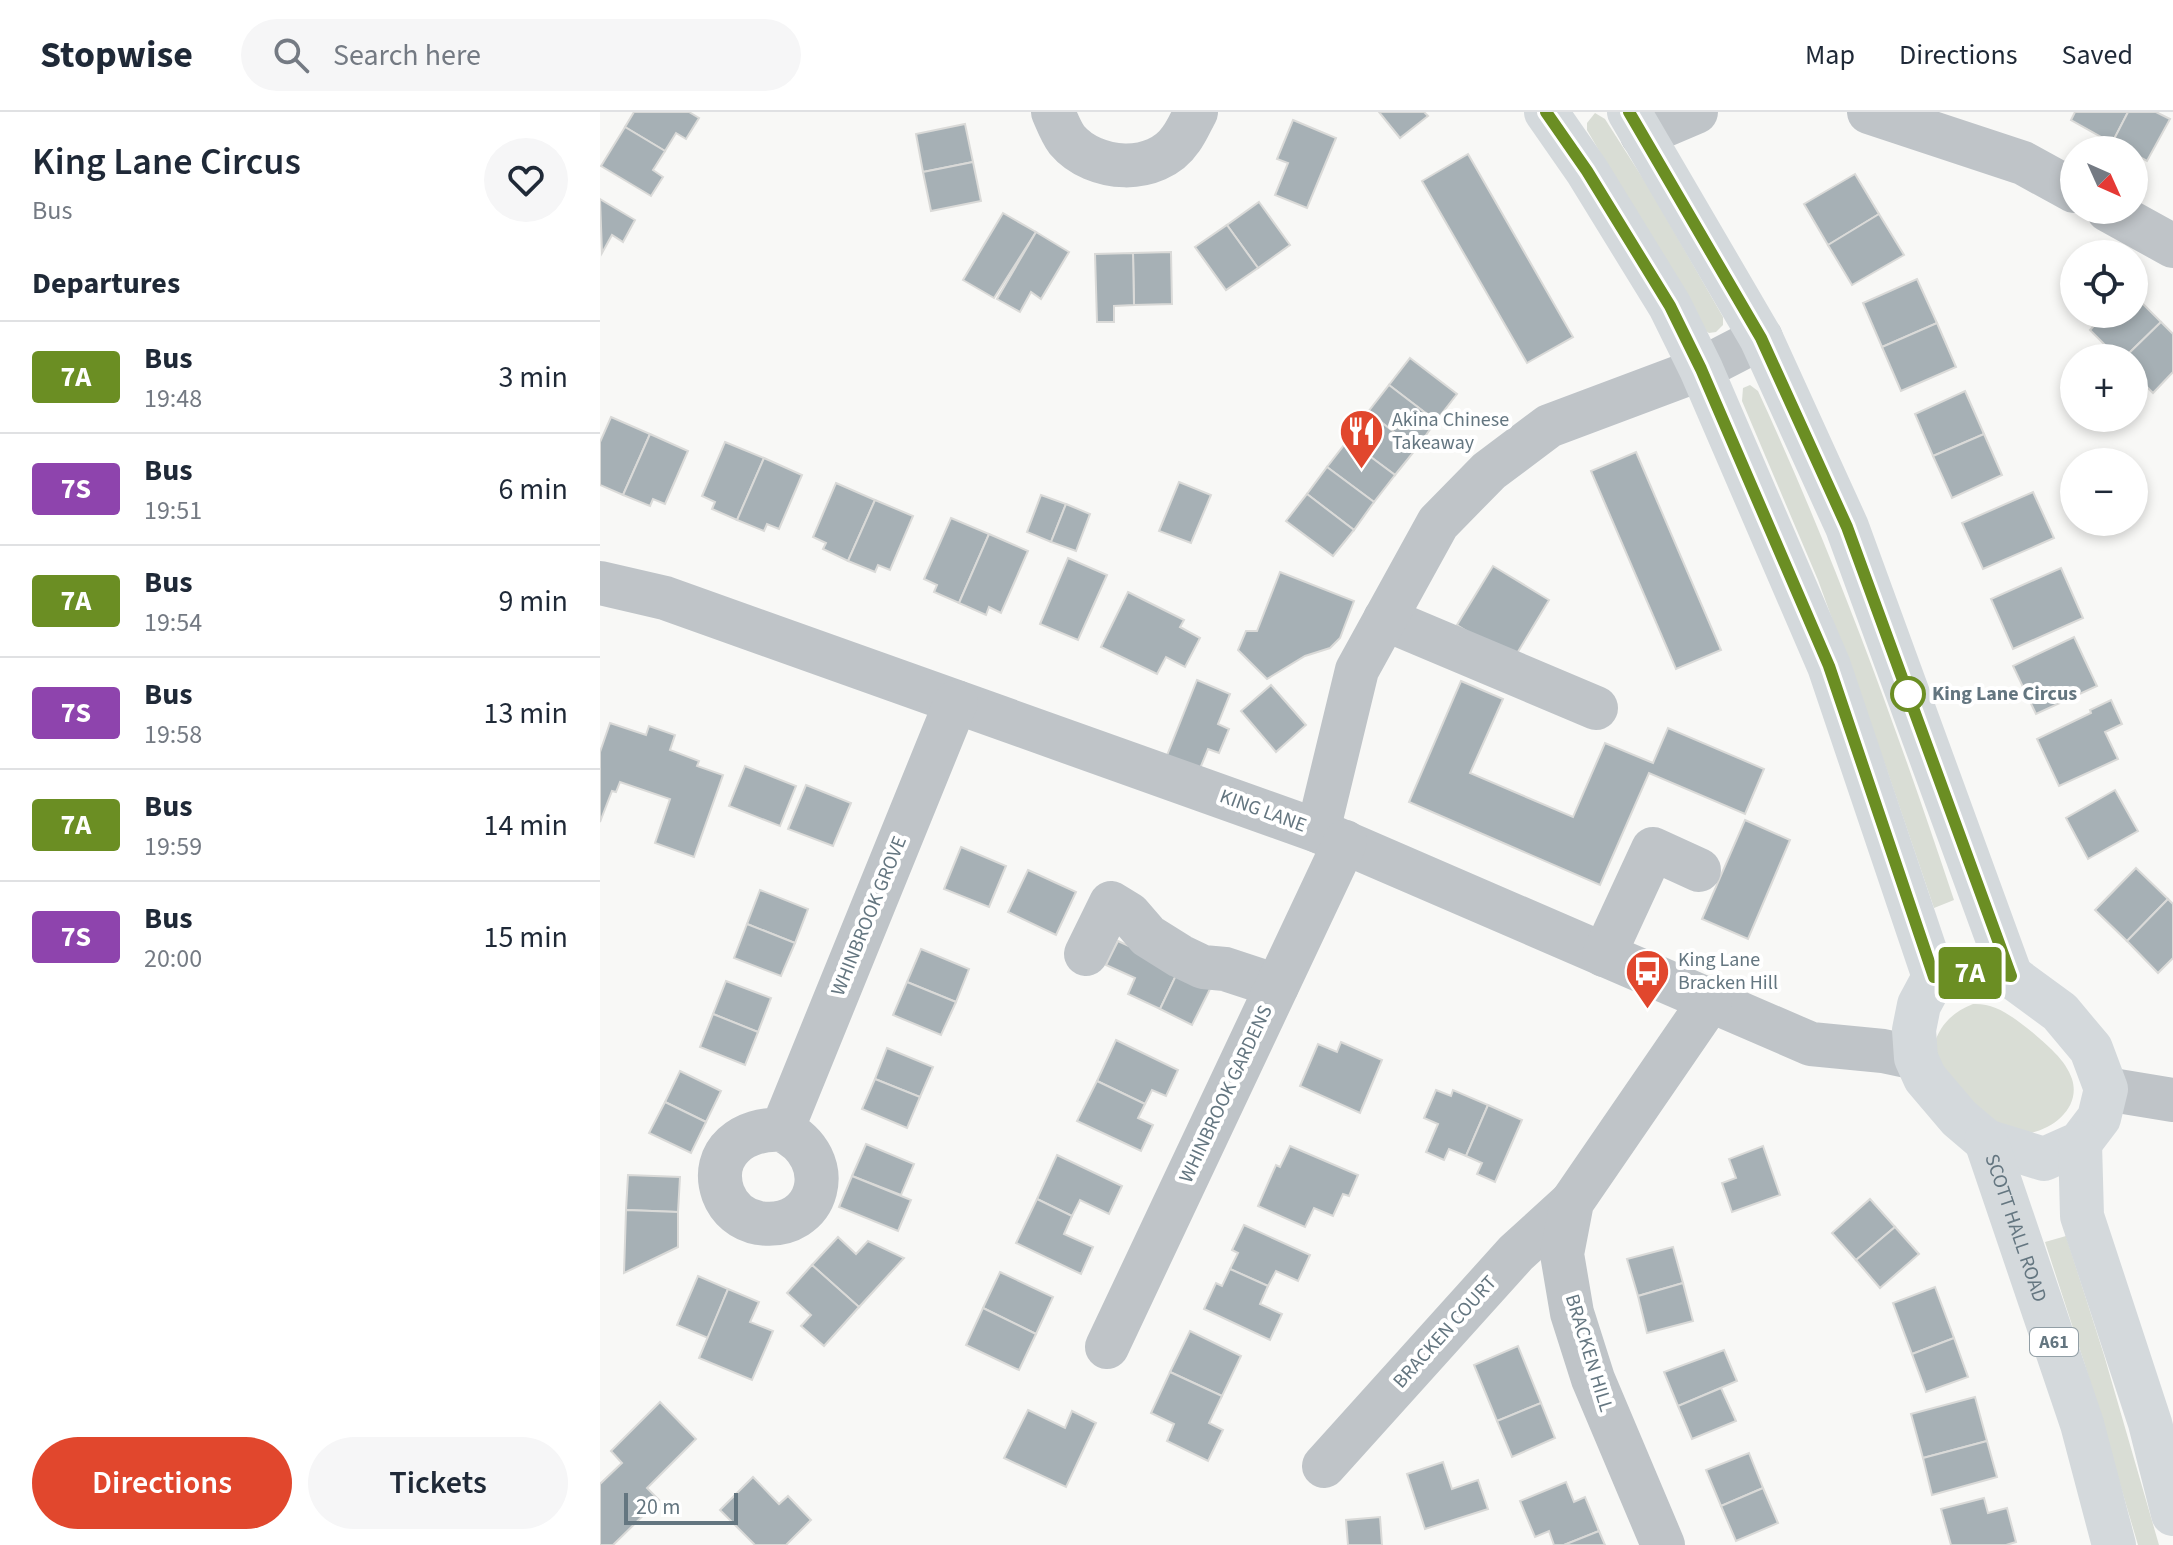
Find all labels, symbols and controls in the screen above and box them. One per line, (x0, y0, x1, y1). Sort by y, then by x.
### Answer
search box (241, 19, 801, 91)
text: Stopwise (40, 28, 193, 82)
icon: search (269, 33, 313, 77)
text: Search here (333, 34, 481, 77)
text: Map (1805, 35, 1855, 75)
text: Directions (1899, 35, 2018, 75)
text: Saved (2062, 35, 2133, 75)
text: King Lane Circus (32, 135, 301, 189)
north arrow (2060, 136, 2148, 224)
map controls (2060, 136, 2148, 536)
button: heart (484, 138, 568, 222)
text: Bus (32, 192, 72, 229)
button: locate (2060, 240, 2148, 328)
text: Departures (32, 262, 180, 305)
text: Bus (144, 337, 192, 380)
button: + (2060, 344, 2148, 432)
text: 3 min (498, 356, 568, 399)
text: 7A (61, 357, 91, 397)
text: 19:48 (144, 380, 202, 417)
place label: Akina Chinese Takeaway (1392, 406, 1509, 457)
restaurant icon: Akina Chinese Takeaway (1337, 408, 1385, 471)
button: − (2060, 448, 2148, 536)
text: Bus (144, 449, 192, 492)
text: 6 min (498, 468, 568, 511)
text: 7S (61, 469, 91, 509)
text: 19:51 (144, 492, 202, 529)
text: Bus (144, 561, 192, 604)
text: 9 min (498, 580, 568, 623)
text: 7A (61, 581, 91, 621)
text: 19:54 (144, 604, 202, 641)
text: Bus (144, 673, 192, 716)
marker: King Lane Circus (1891, 677, 1925, 711)
place label: King Lane Circus (1932, 680, 2077, 708)
text: 13 min (484, 692, 568, 735)
text: 7S (61, 693, 91, 733)
text: 19:58 (144, 716, 202, 753)
street label: KING LANE (1216, 782, 1310, 840)
text: Bus (144, 785, 192, 828)
text: 14 min (484, 804, 568, 847)
text: 7A (61, 805, 91, 845)
text: 19:59 (144, 828, 202, 865)
street label: WHINBROOK GROVE (824, 832, 914, 1000)
text: Bus (144, 897, 192, 940)
text: 15 min (484, 916, 568, 959)
text: 7S (61, 917, 91, 957)
text: 20:00 (144, 940, 202, 977)
place label: King Lane Bracken Hill (1678, 946, 1778, 997)
bus stop icon: King Lane Bracken Hill (1623, 947, 1671, 1010)
line badge: 7A (1934, 947, 2006, 999)
text: 7A (1955, 953, 1985, 993)
street label: WHINBROOK GARDENS (1172, 1001, 1280, 1187)
street label: SCOTT HALL ROAD (1977, 1150, 2054, 1306)
street label: BRACKEN COURT (1387, 1269, 1503, 1395)
street label: BRACKEN HILL (1558, 1291, 1620, 1416)
road number: A61 (2030, 1328, 2078, 1356)
button: Directions (32, 1437, 292, 1529)
button: Tickets (308, 1437, 568, 1529)
scale bar (624, 1489, 738, 1525)
text: 20 m (636, 1491, 681, 1523)

